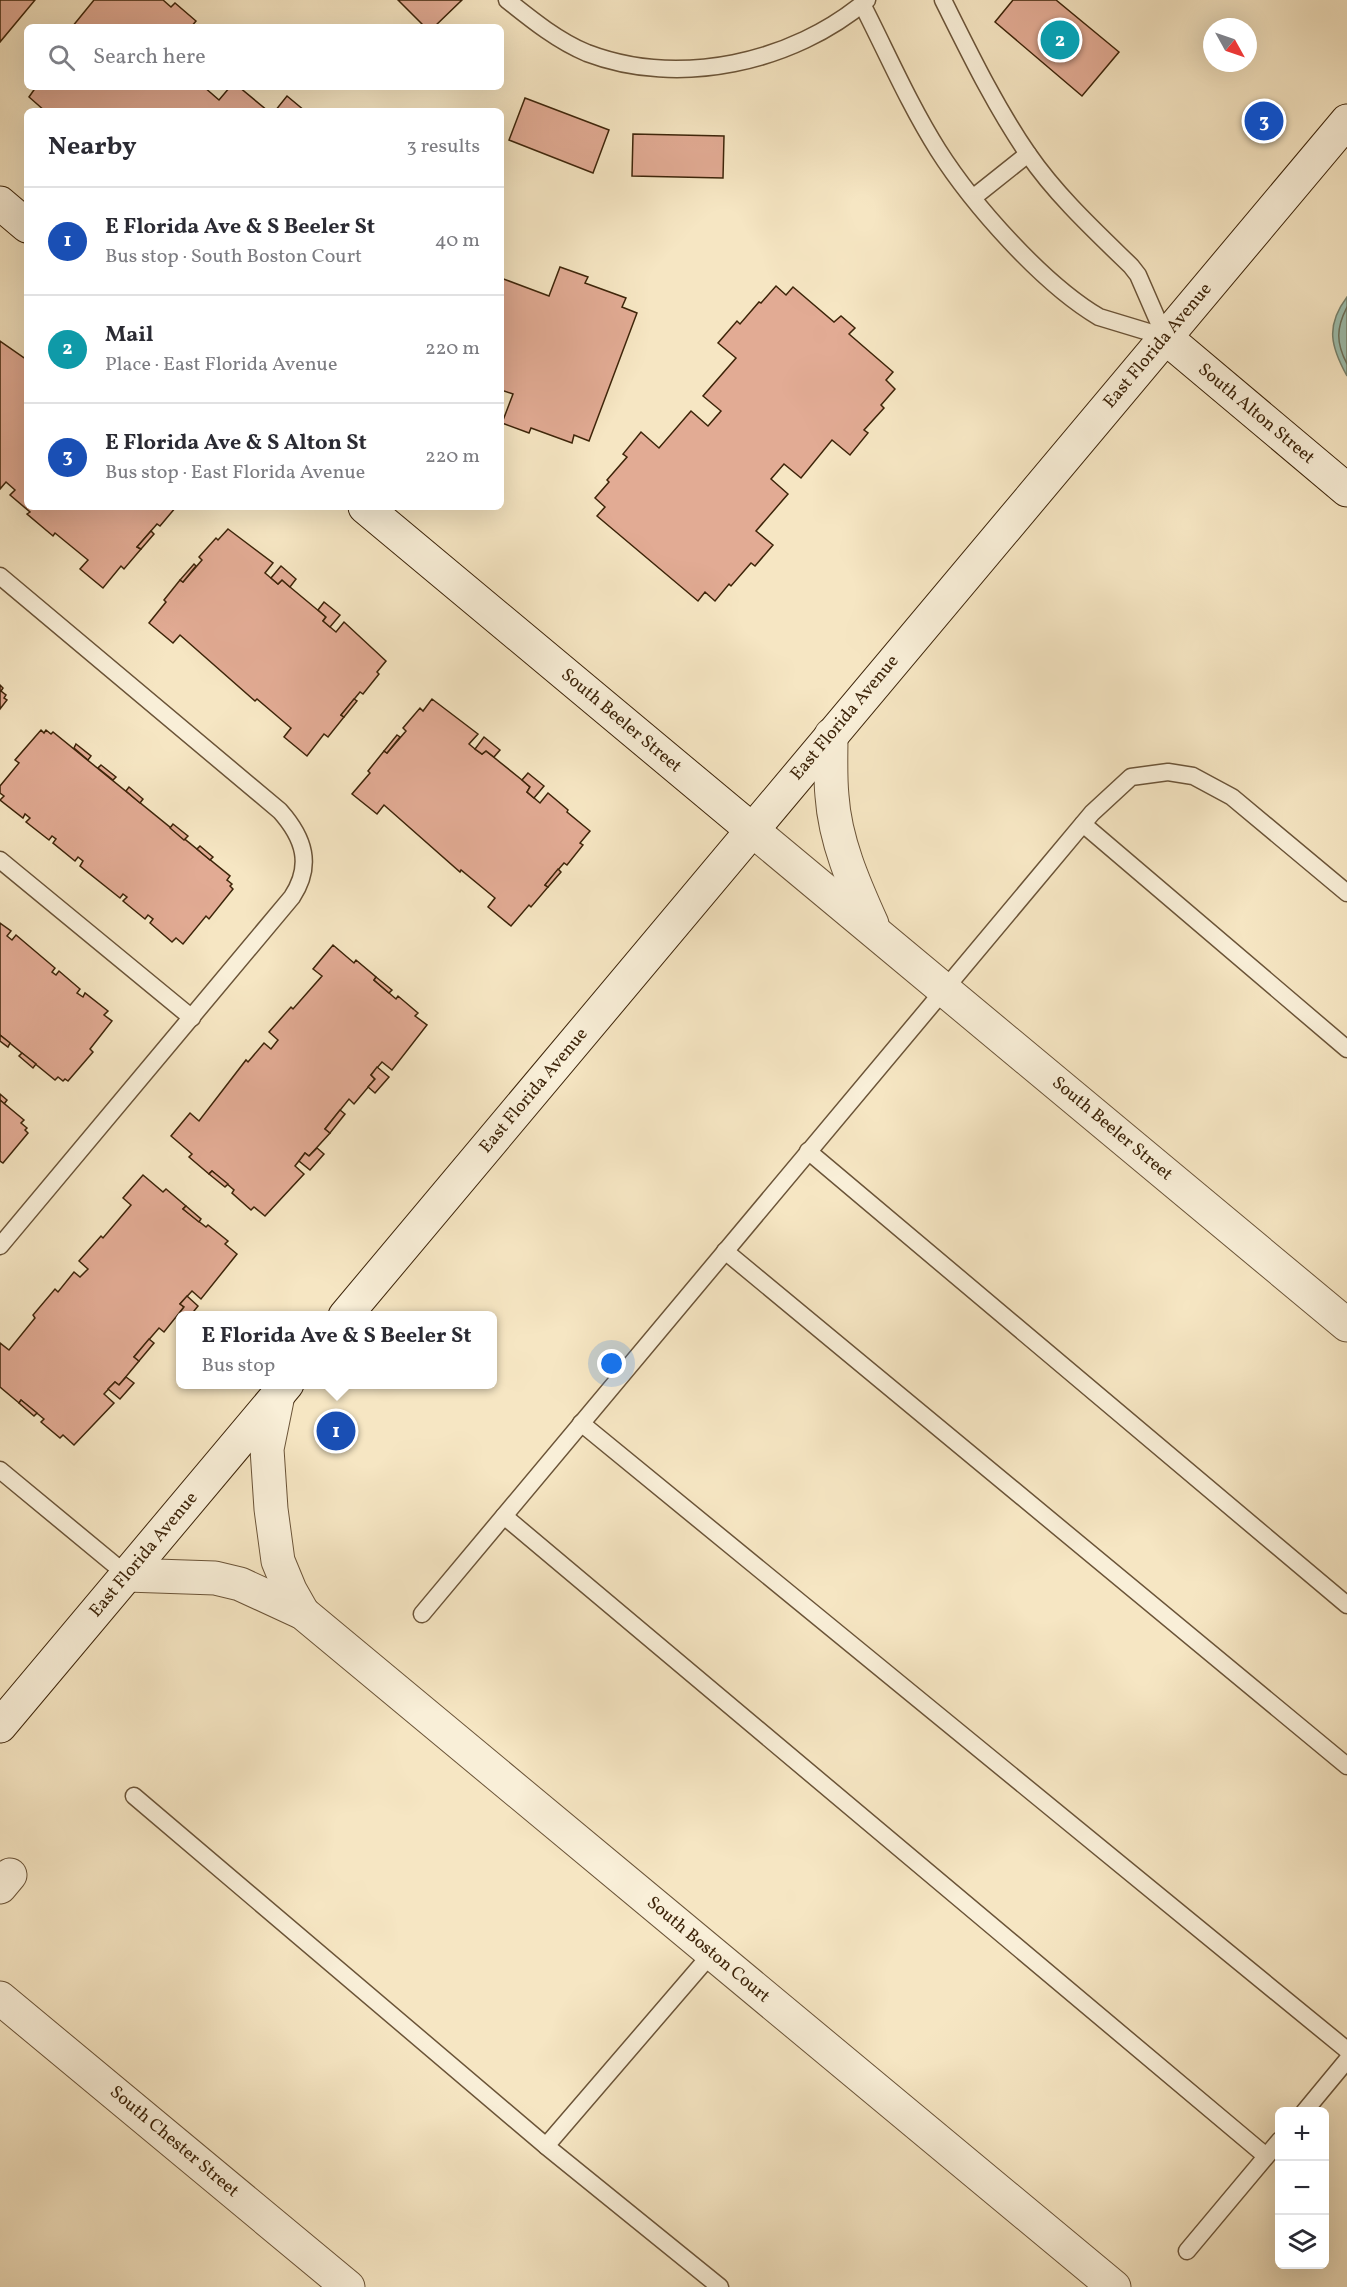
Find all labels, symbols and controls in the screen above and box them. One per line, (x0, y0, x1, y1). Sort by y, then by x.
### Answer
pin: 2 (1040, 18, 1080, 63)
north arrow (1203, 18, 1257, 72)
search box (24, 24, 504, 90)
icon: search (45, 41, 78, 74)
text: Search here (93, 42, 206, 73)
pin: 3 (1244, 98, 1284, 144)
text: Nearby (48, 129, 137, 165)
text: 3 results (406, 133, 480, 161)
text: E Florida Ave & S Beeler St (105, 212, 375, 243)
text: 1 (63, 227, 72, 255)
text: 40 m (435, 227, 480, 255)
text: Bus stop · South Boston Court (105, 243, 362, 271)
street label: East Florida Avenue (1098, 278, 1218, 414)
text: Mail (105, 320, 154, 351)
text: 2 (62, 335, 73, 363)
text: 220 m (425, 335, 480, 363)
text: Place · East Florida Avenue (105, 351, 337, 379)
street label: South Alton Street (1192, 358, 1320, 470)
text: E Florida Ave & S Alton St (105, 428, 367, 459)
text: 3 (62, 443, 73, 471)
text: 220 m (425, 443, 480, 471)
text: Bus stop · East Florida Avenue (105, 459, 365, 487)
street label: East Florida Avenue (785, 650, 905, 786)
street label: South Beeler Street (555, 663, 687, 779)
street label: East Florida Avenue (474, 1023, 594, 1159)
street label: South Beeler Street (1046, 1071, 1178, 1187)
popup (176, 1311, 497, 1389)
text: E Florida Ave & S Beeler St (202, 1321, 471, 1352)
your location (597, 1349, 626, 1378)
text: Bus stop (202, 1352, 275, 1380)
pin: 1 (316, 1408, 356, 1454)
street label: East Florida Avenue (84, 1487, 204, 1623)
street label: South Boston Court (641, 1891, 775, 2009)
street label: South Chester Street (104, 2080, 244, 2204)
map controls (1275, 2107, 1329, 2269)
button: + (1275, 2107, 1329, 2161)
button: − (1275, 2161, 1329, 2215)
button: layers (1275, 2215, 1329, 2269)

